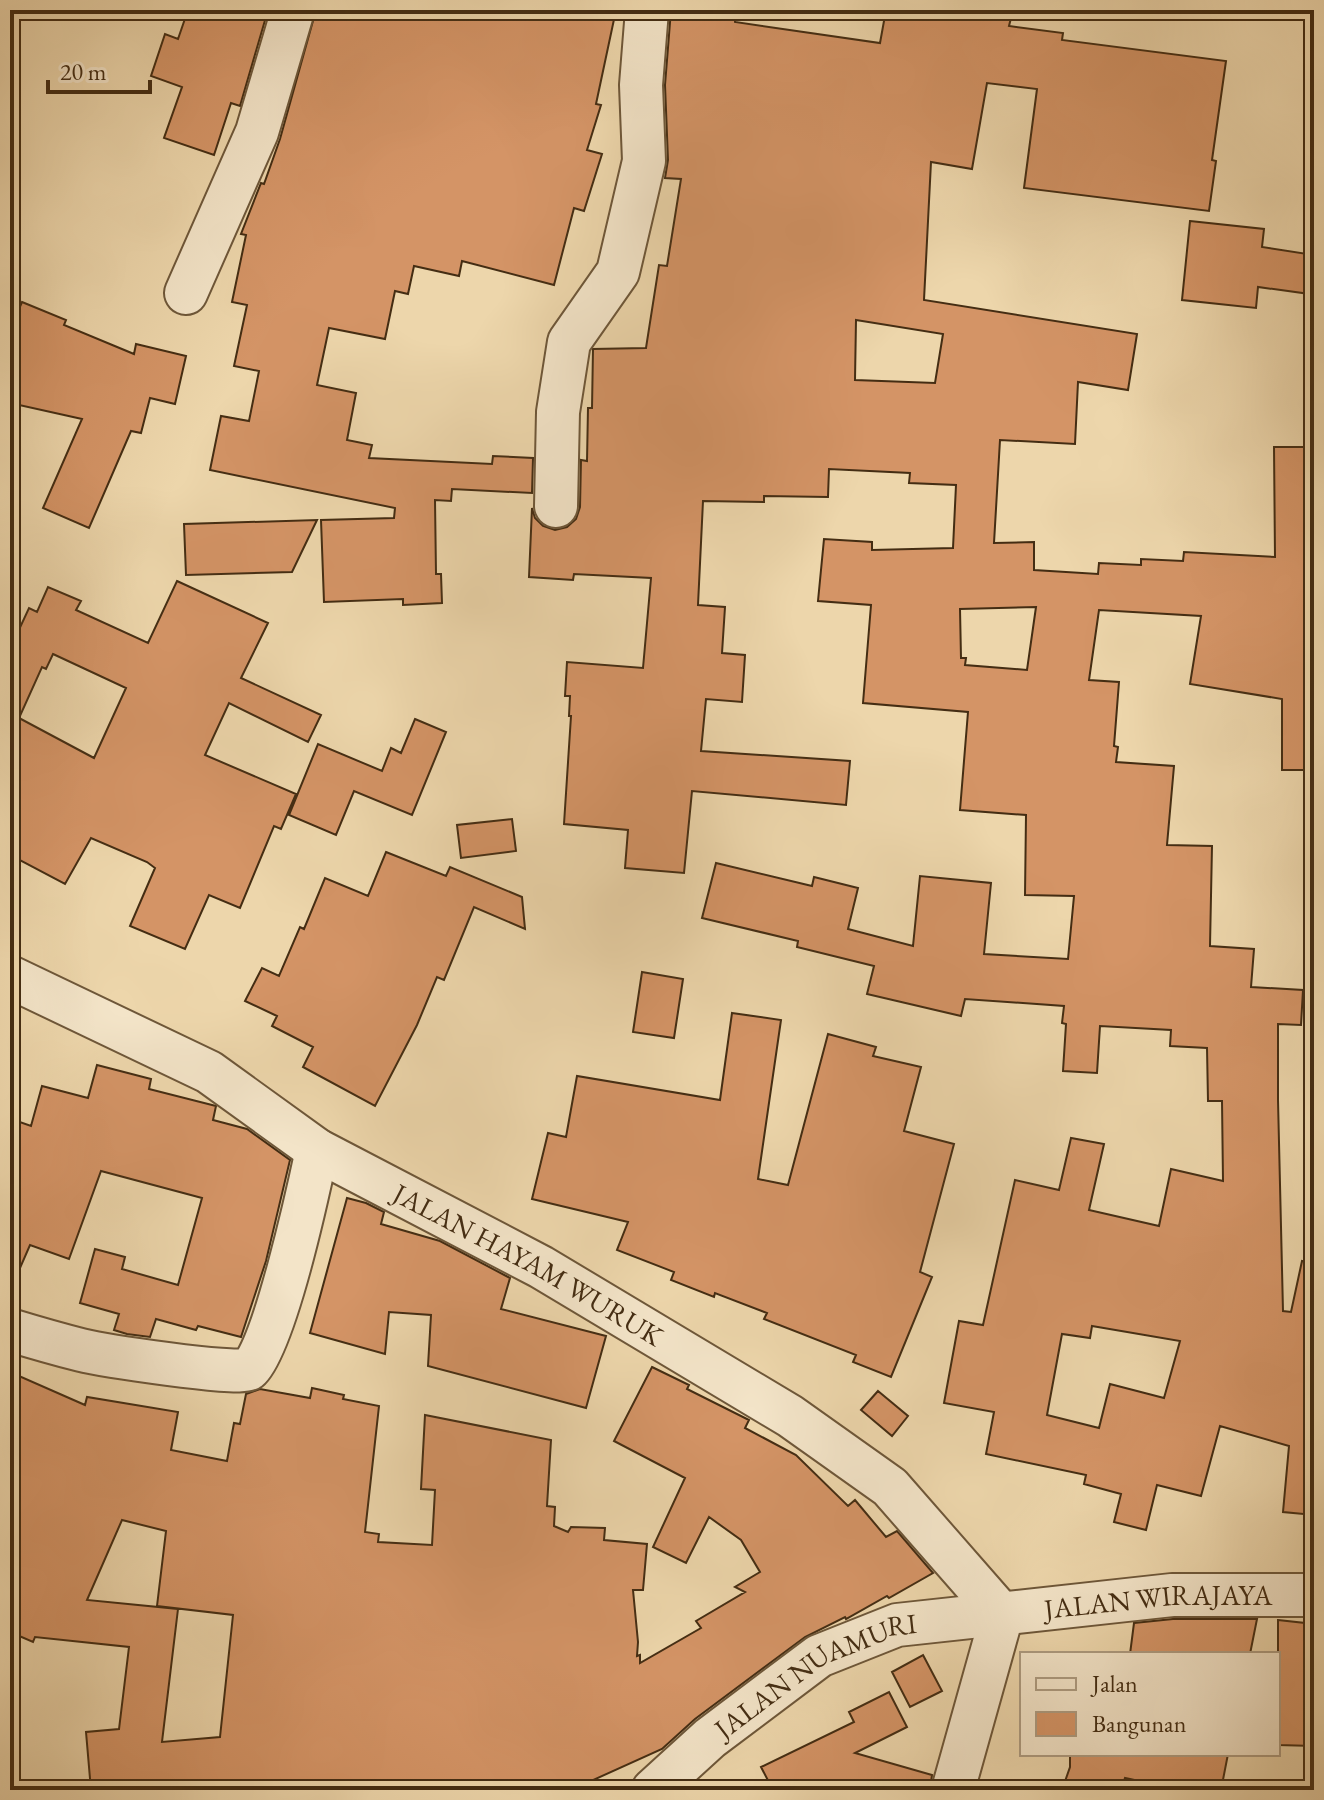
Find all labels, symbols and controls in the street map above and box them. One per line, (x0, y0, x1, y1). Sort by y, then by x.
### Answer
scale bar (48, 44, 150, 94)
text: 20 m (60, 56, 107, 87)
street label: JALAN HAYAM WURUK (385, 1174, 671, 1354)
street label: JALAN WIRAJAYA (1040, 1577, 1273, 1627)
street label: JALAN NUAMURI (705, 1605, 919, 1748)
legend (1020, 1652, 1280, 1756)
text: Jalan (1090, 1668, 1138, 1699)
text: Bangunan (1092, 1708, 1187, 1739)

